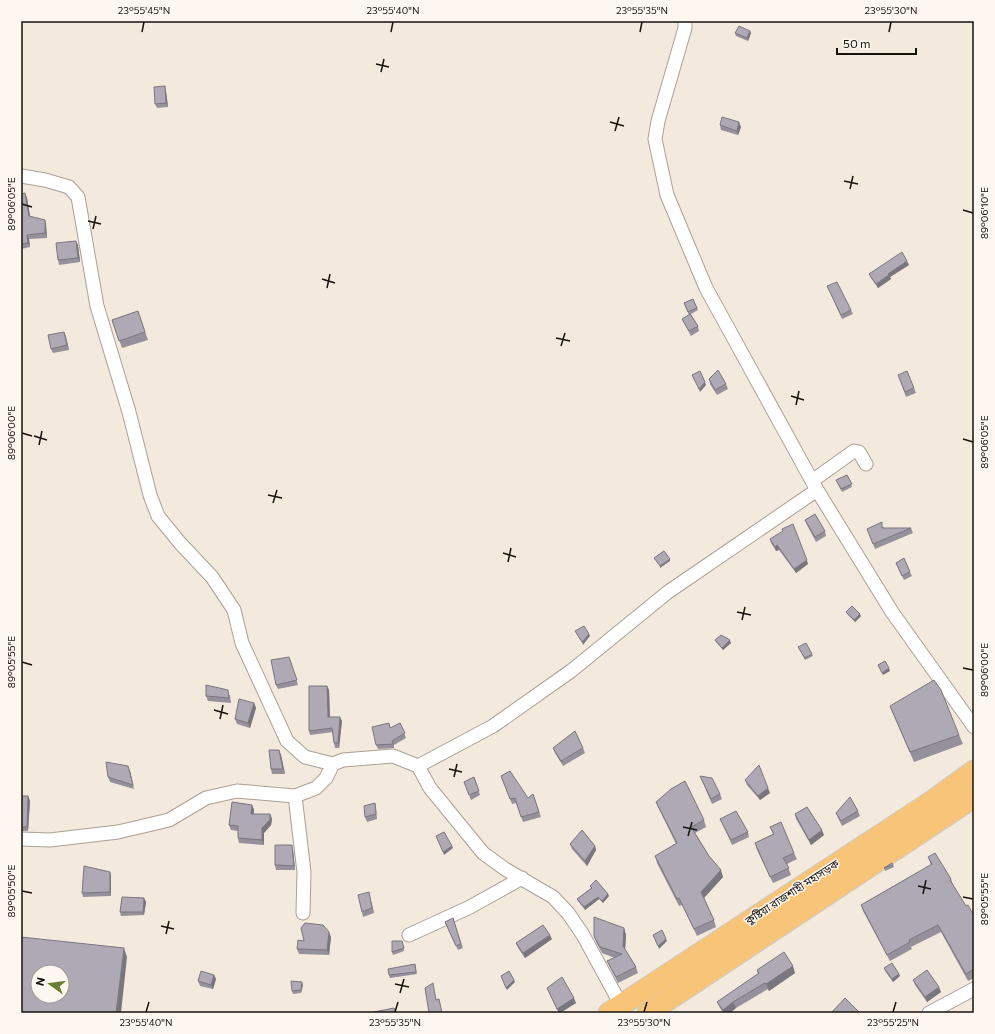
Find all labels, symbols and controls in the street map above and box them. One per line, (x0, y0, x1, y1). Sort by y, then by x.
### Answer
text: 23°55'45"N (118, 4, 170, 16)
text: 23°55'40"N (366, 4, 420, 16)
text: 23°55'35"N (616, 4, 668, 16)
text: 23°55'30"N (865, 4, 917, 16)
scale bar (837, 30, 916, 56)
text: 50 m (843, 36, 871, 50)
text: 89°06'05"E (5, 177, 17, 231)
text: 89°06'10"E (978, 187, 990, 239)
text: 89°06'00"E (5, 406, 17, 460)
text: 89°06'05"E (978, 415, 990, 469)
text: 89°05'55"E (5, 636, 17, 688)
text: 89°06'00"E (978, 643, 990, 697)
street label: কুষ্টিয়া রাজশাহী মহাসড়ক (742, 856, 842, 928)
text: 89°05'50"E (5, 864, 17, 918)
text: 89°05'55"E (978, 873, 990, 925)
north arrow (30, 964, 70, 1004)
text: N (33, 976, 47, 987)
text: 23°55'40"N (119, 1016, 173, 1028)
text: 23°55'35"N (369, 1016, 421, 1028)
text: 23°55'30"N (618, 1016, 670, 1028)
text: 23°55'25"N (867, 1016, 919, 1028)

